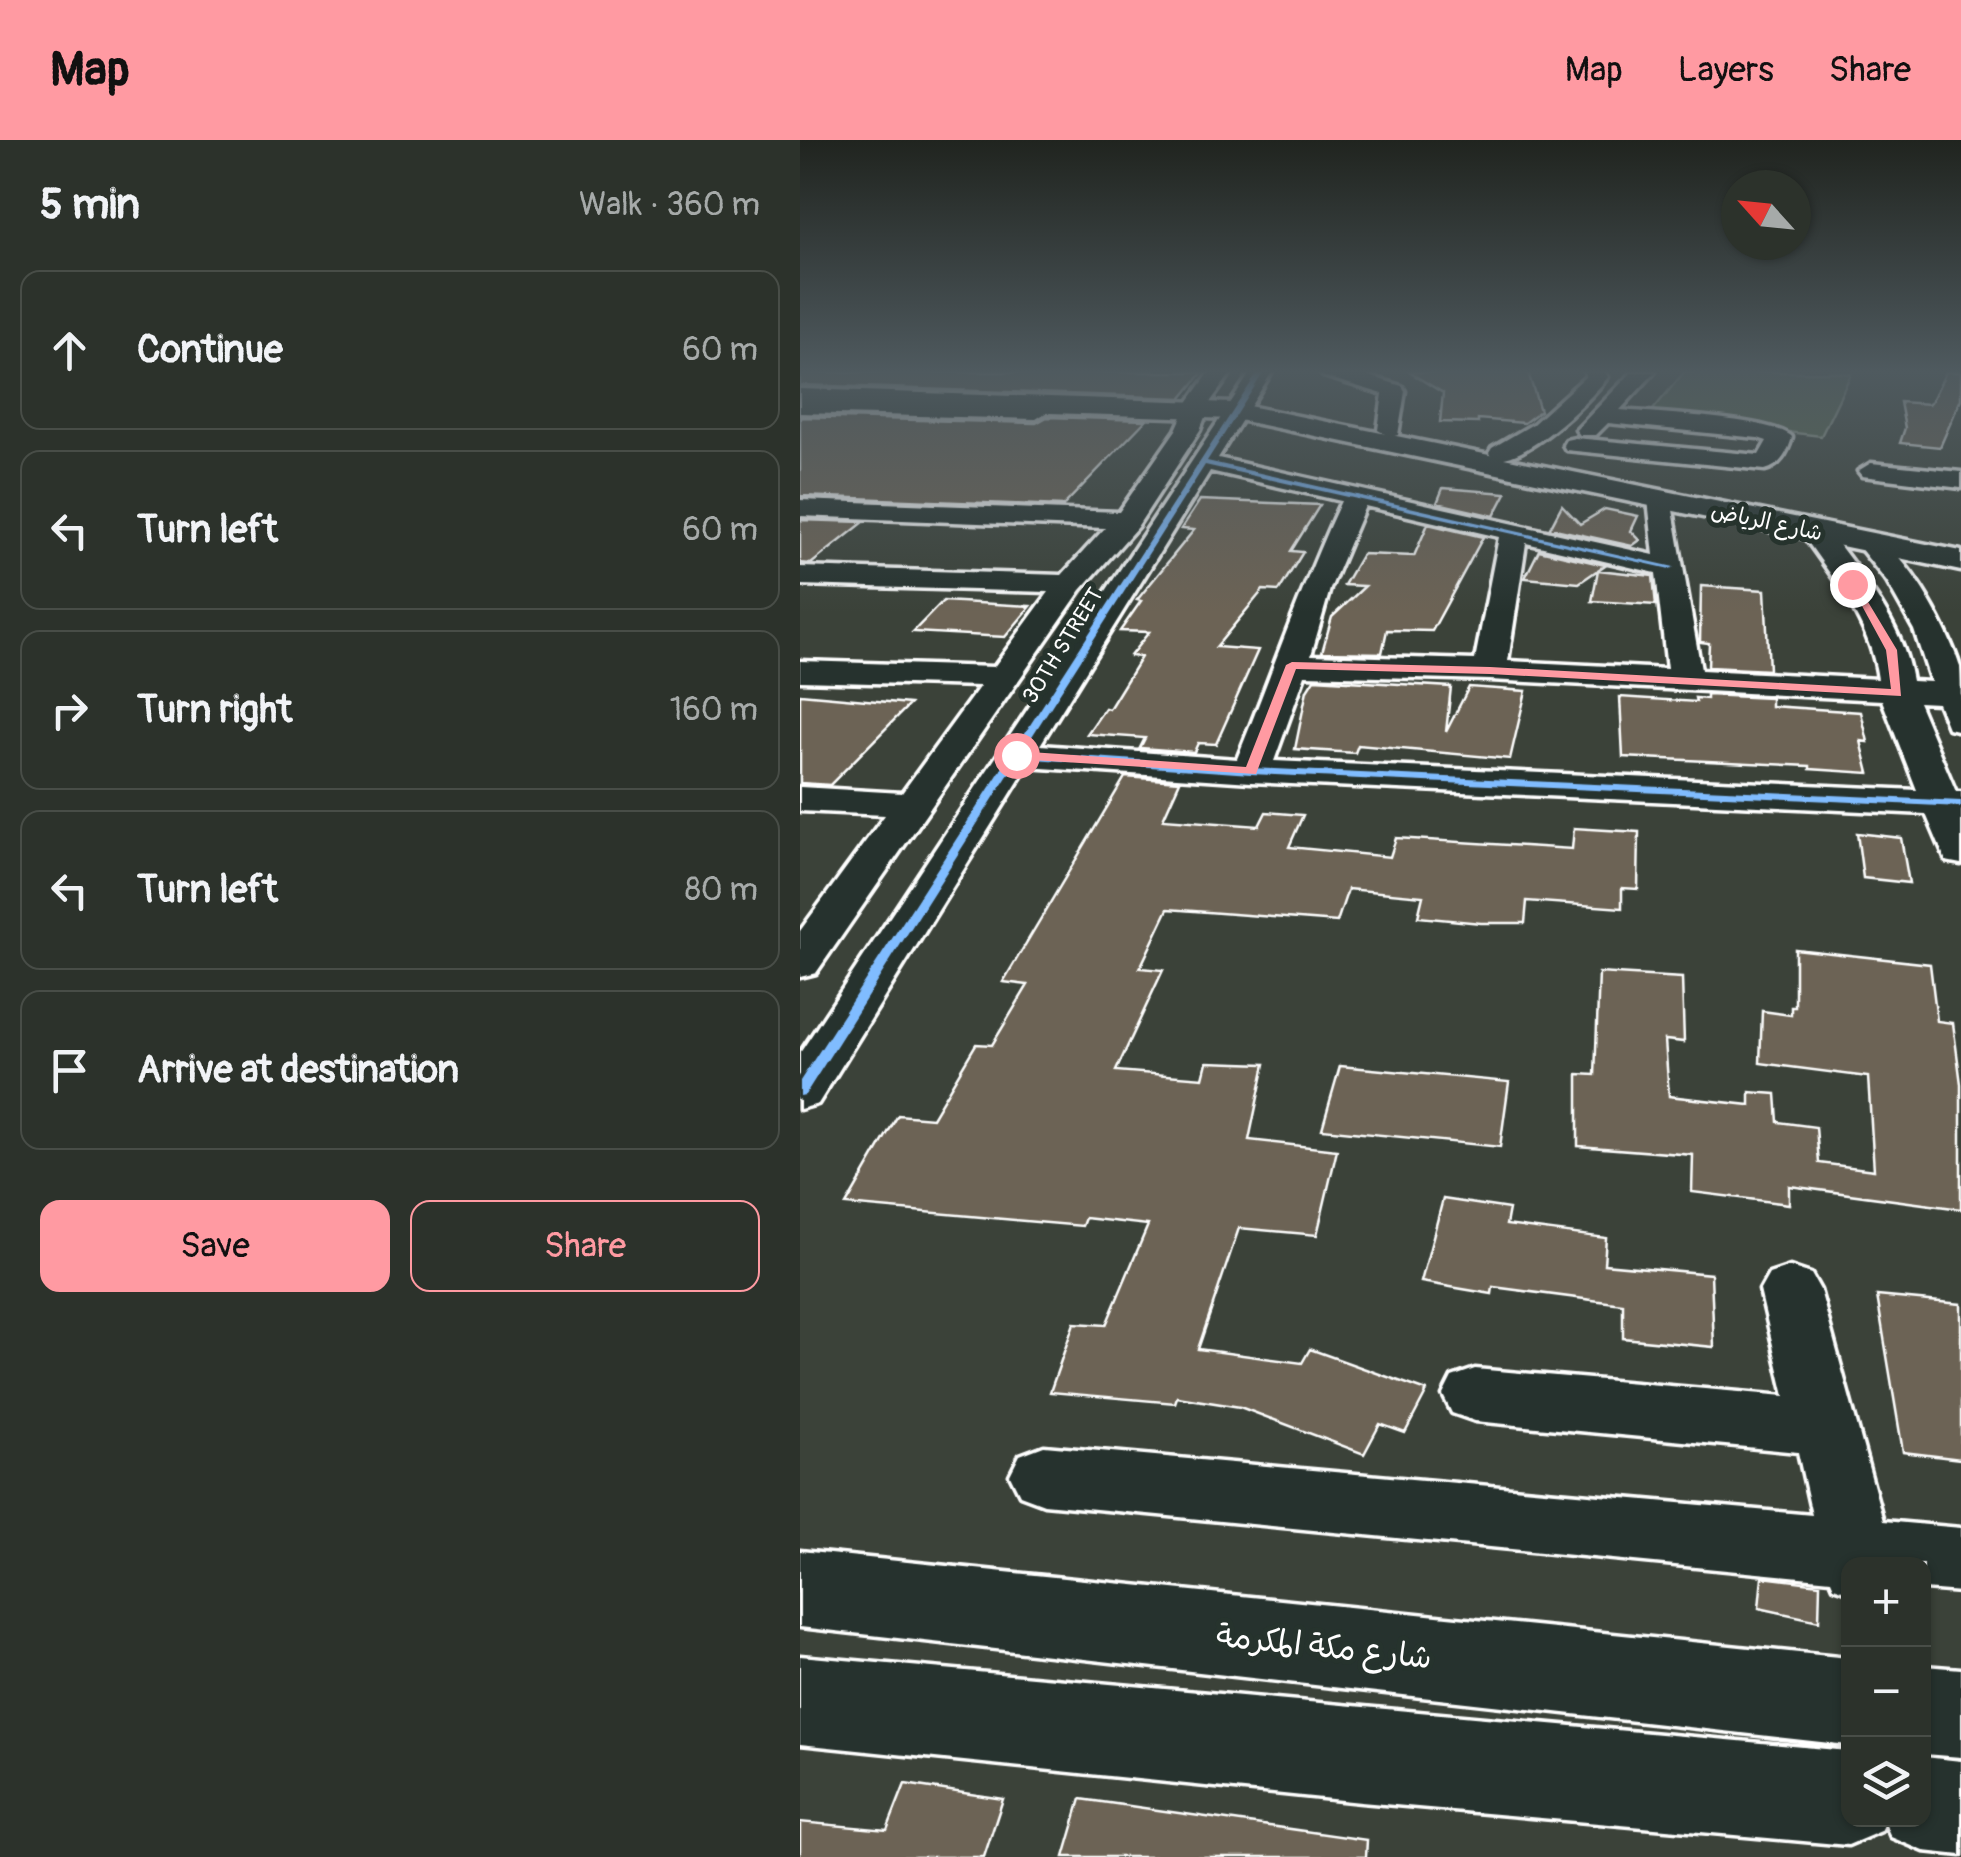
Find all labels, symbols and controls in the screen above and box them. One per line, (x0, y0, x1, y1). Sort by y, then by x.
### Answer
text: Map (50, 40, 130, 100)
text: Map (1565, 48, 1623, 92)
text: Layers (1678, 48, 1774, 92)
text: Share (1829, 48, 1911, 92)
north arrow (1721, 170, 1811, 260)
text: 5 min (40, 179, 140, 231)
text: Walk · 360 m (579, 185, 760, 225)
icon: ahead (42, 323, 97, 378)
text: Continue (137, 326, 283, 374)
text: 60 m (682, 330, 758, 370)
street label: شارع الرياض (1708, 497, 1825, 548)
icon: left (42, 503, 97, 558)
text: Turn left (137, 506, 278, 554)
text: 60 m (682, 510, 758, 550)
route end (1830, 562, 1876, 608)
street label: 30TH STREET (1016, 583, 1109, 709)
icon: right (42, 683, 97, 738)
text: Turn right (137, 686, 292, 734)
text: 160 m (670, 690, 758, 730)
route start (994, 733, 1040, 779)
icon: left (42, 863, 97, 918)
text: Turn left (137, 866, 278, 914)
text: 80 m (685, 870, 758, 910)
icon: arrive (42, 1043, 97, 1098)
text: Arrive at destination (137, 1046, 459, 1094)
button: Save (40, 1200, 390, 1292)
button: Share (410, 1200, 760, 1292)
map controls (1841, 1557, 1931, 1827)
button: + (1841, 1557, 1931, 1647)
street label: شارع مكة المكرمة (1214, 1616, 1434, 1680)
button: − (1841, 1647, 1931, 1737)
button: layers (1841, 1737, 1931, 1827)

